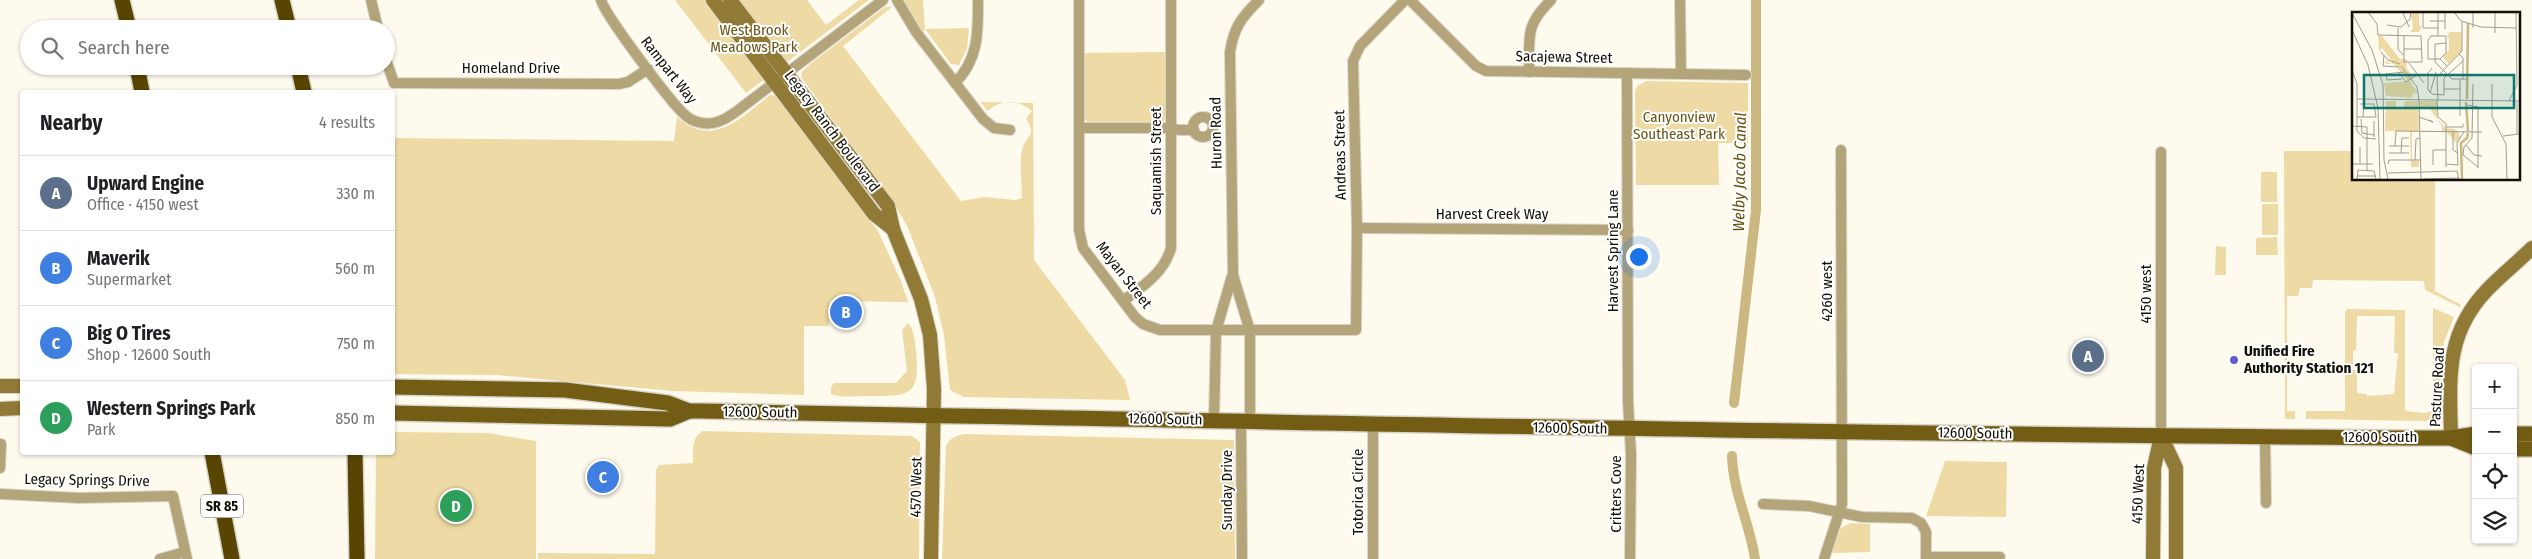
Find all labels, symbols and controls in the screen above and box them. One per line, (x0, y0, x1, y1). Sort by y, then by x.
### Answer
inset map (2352, 12, 2520, 180)
search box (20, 20, 395, 75)
park label: West Brook Meadows Park (710, 21, 798, 56)
street label: Rampart Way (637, 33, 701, 107)
icon: search (38, 34, 66, 62)
text: Search here (78, 36, 170, 59)
street label: Sacajewa Street (1515, 47, 1613, 67)
street label: Homeland Drive (462, 59, 560, 77)
street label: Legacy Ranch Boulevard (780, 67, 884, 195)
street label: Huron Road (1206, 97, 1226, 169)
street label: Saquamish Street (1147, 107, 1165, 215)
park label: Canyonview Southeast Park (1633, 108, 1725, 143)
text: Nearby (40, 110, 102, 136)
street label: Andreas Street (1330, 110, 1350, 200)
water label: Welby Jacob Canal (1729, 112, 1750, 232)
text: 4 results (319, 113, 375, 132)
text: Upward Engine (87, 172, 204, 195)
text: A (52, 184, 60, 203)
text: 330 m (336, 184, 375, 203)
street label: Harvest Spring Lane (1604, 190, 1622, 312)
text: Office · 4150 west (87, 195, 199, 214)
street label: Harvest Creek Way (1436, 205, 1549, 223)
street label: Mayan Street (1092, 238, 1156, 312)
your location (1626, 244, 1652, 270)
text: Maverik (87, 247, 150, 270)
text: B (52, 259, 60, 278)
text: 560 m (335, 259, 375, 278)
street label: 4260 west (1818, 260, 1836, 322)
street label: 4150 west (2137, 264, 2155, 324)
text: Supermarket (87, 270, 171, 289)
pin: B (830, 293, 862, 331)
text: Big O Tires (87, 322, 170, 345)
text: C (52, 334, 60, 353)
text: 750 m (337, 334, 375, 353)
pin: A (2072, 337, 2104, 375)
place label: Unified Fire Authority Station 121 (2243, 342, 2374, 377)
text: Shop · 12600 South (87, 345, 211, 364)
street label: Pasture Road (2426, 346, 2448, 428)
marker: Unified Fire Authority Station 121 (2228, 354, 2240, 366)
map controls (2472, 364, 2517, 544)
button: + (2472, 364, 2517, 409)
text: Western Springs Park (87, 397, 255, 420)
street label: 12600 South (722, 402, 798, 422)
text: D (51, 409, 61, 428)
text: 850 m (335, 409, 375, 428)
street label: 12600 South (1127, 409, 1203, 429)
button: − (2472, 409, 2517, 454)
street label: 12600 South (1532, 418, 1608, 438)
text: Park (87, 420, 115, 439)
street label: 12600 South (1937, 423, 2013, 443)
street label: 12600 South (2342, 428, 2418, 446)
street label: Totorica Circle (1349, 449, 1367, 535)
street label: Sunday Drive (1218, 450, 1236, 530)
button: locate (2472, 454, 2517, 499)
street label: Critters Cove (1607, 455, 1625, 533)
street label: 4570 West (906, 456, 926, 518)
pin: C (587, 458, 619, 496)
street label: 4150 West (2128, 463, 2148, 524)
street label: Legacy Springs Drive (24, 470, 150, 490)
pin: D (440, 487, 472, 525)
road number: SR 85 (201, 494, 243, 518)
button: layers (2472, 499, 2517, 544)

